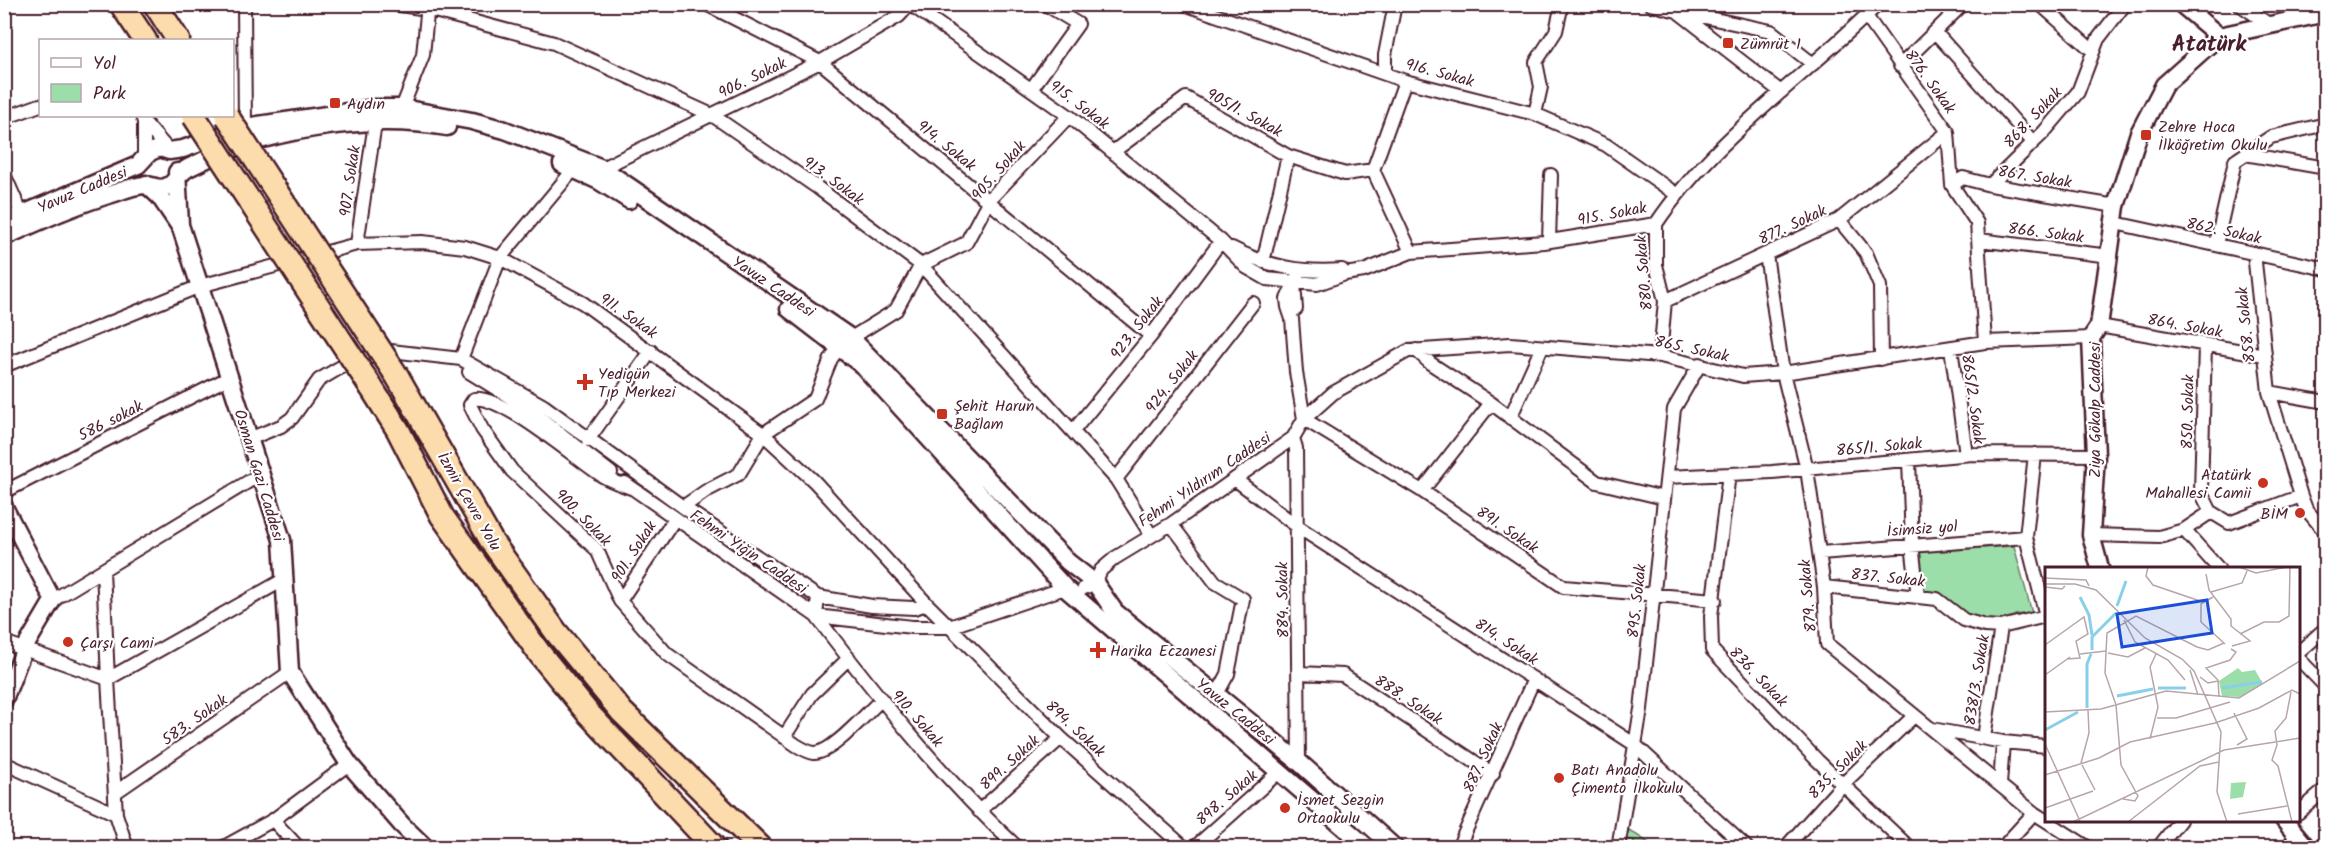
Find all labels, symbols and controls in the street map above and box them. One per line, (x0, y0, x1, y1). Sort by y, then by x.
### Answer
district label: Atatürk (2172, 28, 2247, 63)
place label: Zümrüt 1 (1740, 32, 1801, 57)
marker: Zümrüt 1 (1721, 36, 1735, 50)
legend (39, 39, 234, 117)
street label: 876. Sokak (1898, 44, 1962, 120)
text: Yol (93, 50, 117, 79)
street label: 906. Sokak (714, 51, 791, 106)
street label: 916. Sokak (1402, 52, 1477, 95)
street label: 915. Sokak (1044, 74, 1115, 137)
text: Park (93, 80, 126, 109)
street label: 868. Sokak (1998, 81, 2069, 155)
street label: 905/1. Sokak (1202, 82, 1287, 145)
place label: Aydın (347, 92, 385, 117)
marker: Aydın (328, 96, 342, 110)
street label: 914. Sokak (911, 114, 982, 178)
place label: Zehre Hoca İlköğretim Okulu (2158, 115, 2268, 158)
marker: Zehre Hoca İlköğretim Okulu (2139, 128, 2153, 142)
street label: 905. Sokak (966, 135, 1033, 207)
street label: 907. Sokak (333, 144, 368, 218)
street label: 913. Sokak (797, 150, 869, 212)
street label: 867. Sokak (1996, 159, 2074, 196)
street label: Yavuz Caddesi (34, 160, 133, 221)
street label: 915. Sokak (1576, 195, 1649, 233)
street label: 877. Sokak (1754, 198, 1831, 252)
street label: 862. Sokak (2184, 211, 2264, 252)
street label: 866. Sokak (2007, 216, 2085, 251)
street label: 880. Sokak (1629, 234, 1660, 312)
street label: Yavuz Caddesi (727, 250, 821, 325)
street label: 858. Sokak (2230, 285, 2263, 364)
street label: 911. Sokak (594, 287, 663, 346)
street label: 923. Sokak (1104, 290, 1170, 365)
street label: 864. Sokak (2145, 308, 2225, 345)
street label: 865. Sokak (1652, 329, 1732, 370)
street label: Ziya Gökalp Caddesi (2083, 341, 2108, 478)
street label: 924. Sokak (1139, 345, 1205, 419)
street label: 865/2. Sokak (1954, 353, 1991, 446)
place label: Yedigün Tıp Merkezi (598, 362, 677, 405)
marker: Yedigün Tıp Merkezi (576, 373, 594, 391)
street label: 850. Sokak (2175, 374, 2202, 450)
street label: 586 sokak (74, 394, 148, 448)
place label: Şehit Harun Bağlam (954, 394, 1035, 437)
street label: Osman Gazi Caddesi (227, 406, 291, 546)
marker: Şehit Harun Bağlam (935, 407, 949, 421)
street label: Fehmi Yıldırım Caddesi (1133, 426, 1277, 534)
street label: 865/1. Sokak (1835, 431, 1924, 464)
street label: İzmir Çevre Yolu (430, 448, 507, 556)
place label: Atatürk Mahallesi Camii (2145, 463, 2252, 506)
marker: Atatürk Mahallesi Camii (2256, 476, 2270, 490)
street label: 900. Sokak (549, 483, 617, 553)
street label: 891. Sokak (1471, 500, 1544, 561)
place label: BİM (2260, 502, 2288, 527)
street label: Fehmi Yiğin Caddesi (684, 503, 813, 602)
marker: BİM (2293, 506, 2307, 520)
street label: İsimsiz yol (1886, 515, 1959, 544)
street label: 901. Sokak (605, 516, 664, 588)
street label: 879. Sokak (1793, 558, 1824, 633)
street label: 884. Sokak (1270, 561, 1297, 638)
street label: 895. Sokak (1621, 562, 1654, 640)
street label: 837. Sokak (1849, 562, 1927, 595)
inset map (2045, 567, 2300, 822)
street label: 814. Sokak (1469, 612, 1544, 673)
place label: Çarşı Cami (80, 631, 155, 656)
street label: 838/3. Sokak (1958, 633, 1997, 727)
marker: Çarşı Cami (61, 635, 75, 649)
place label: Harika Eczanesi (1110, 639, 1217, 664)
street label: 836. Sokak (1722, 641, 1794, 713)
marker: Harika Eczanesi (1091, 643, 1105, 657)
street label: 888. Sokak (1369, 669, 1448, 732)
street label: Yavuz Caddesi (1190, 672, 1281, 753)
street label: 910. Sokak (885, 685, 949, 754)
street label: 583. Sokak (157, 688, 233, 752)
street label: 894. Sokak (1039, 694, 1111, 764)
street label: 887. Sokak (1457, 718, 1510, 797)
street label: 899. Sokak (974, 729, 1046, 797)
street label: 835. Sokak (1802, 734, 1874, 806)
place label: Batı Anadolu Çimento İlkokulu (1571, 758, 1684, 801)
street label: 898. Sokak (1190, 764, 1264, 832)
marker: Batı Anadolu Çimento İlkokulu (1552, 771, 1566, 785)
place label: İsmet Sezgin Ortaokulu (1297, 788, 1384, 831)
marker: İsmet Sezgin Ortaokulu (1278, 801, 1292, 815)

